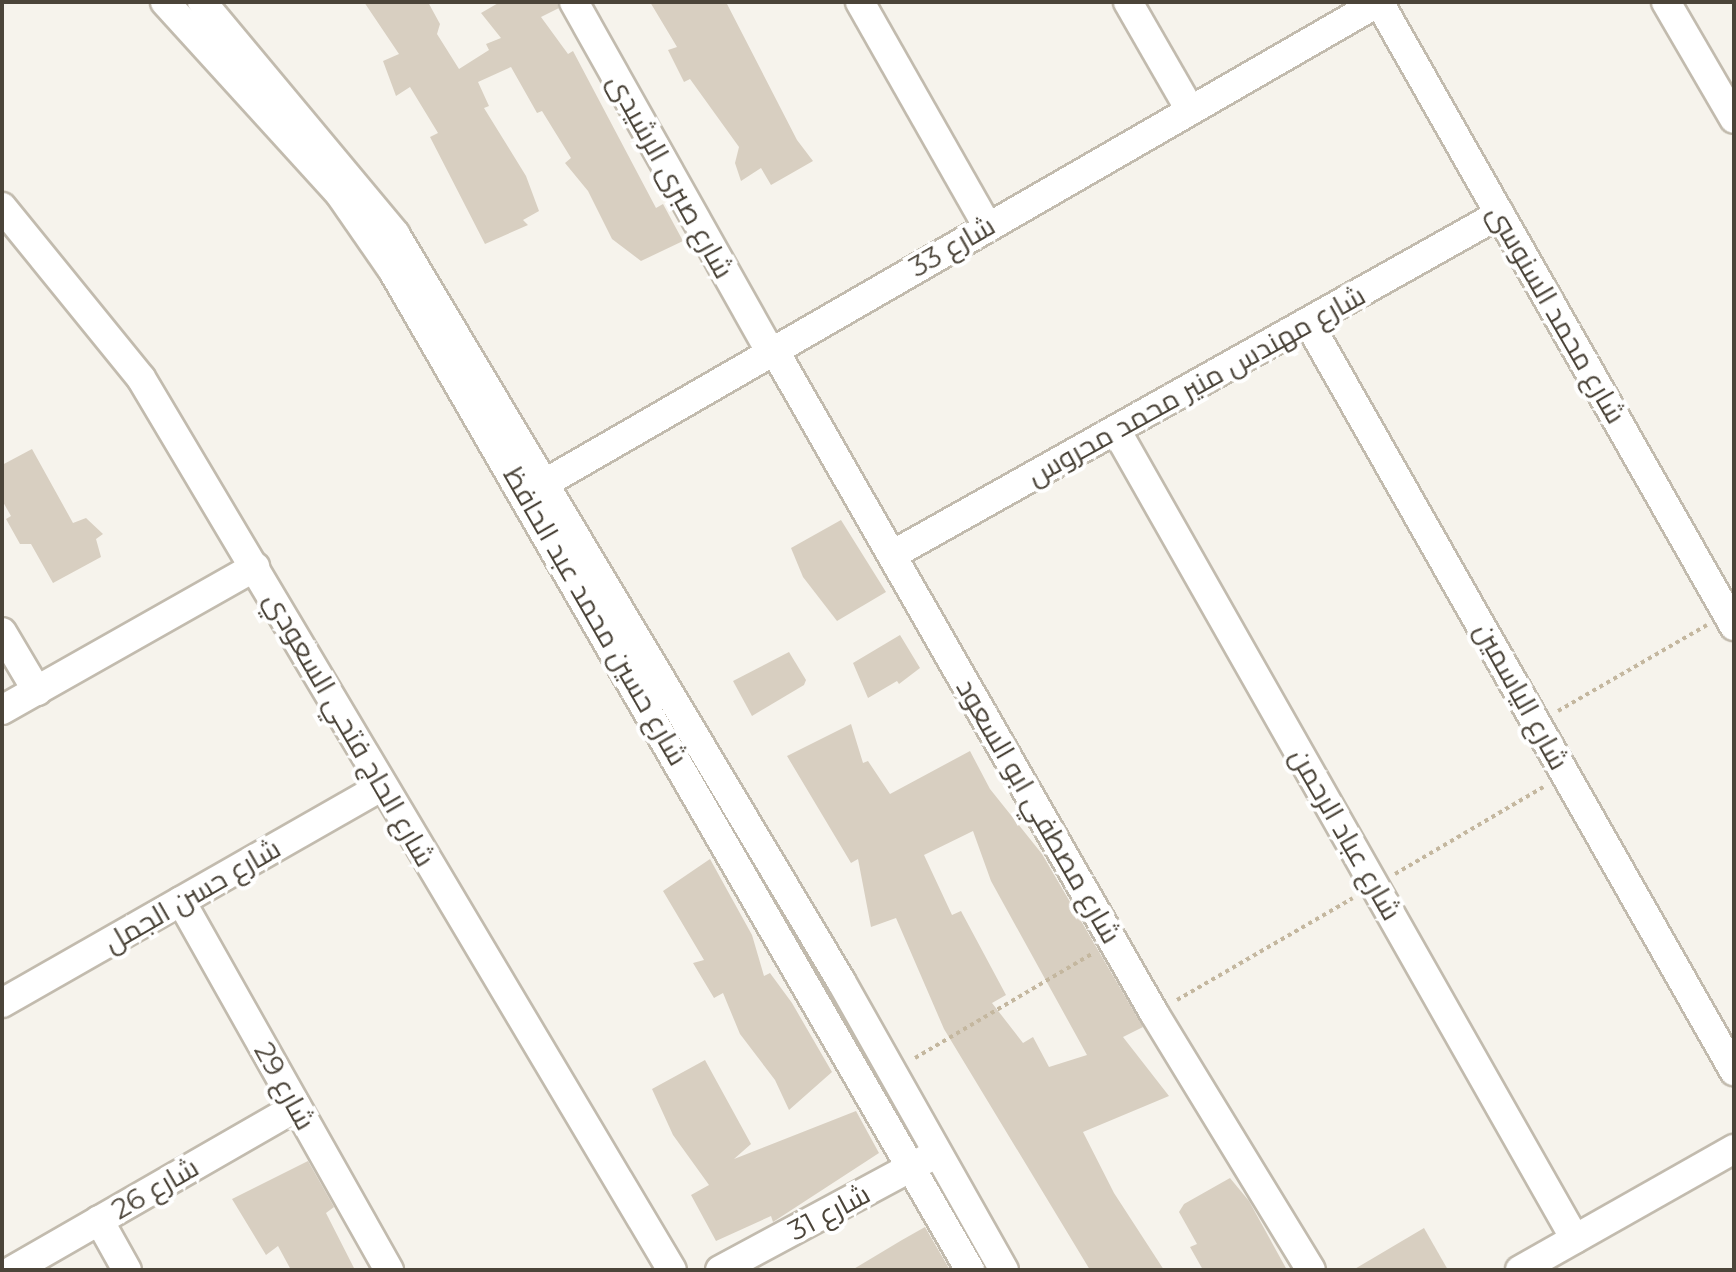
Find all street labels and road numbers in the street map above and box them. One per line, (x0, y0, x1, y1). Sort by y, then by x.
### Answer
street label: شارع صبرى الرشيدى (601, 68, 741, 284)
street label: شارع محمد السنوسى (1481, 199, 1633, 429)
street label: شارع 33 (903, 208, 1001, 284)
street label: شارع مهندس منير محمد محروس (1021, 278, 1371, 492)
street label: شارع حسين محمد عبد الحافظ (497, 461, 695, 771)
street label: شارع الحاج فتحي السعودي (258, 586, 442, 872)
street label: شارع الياسمين (1468, 617, 1576, 775)
street label: شارع مصطفي ابو السعود (950, 673, 1128, 949)
street label: شارع عباد الرحمن (1283, 742, 1409, 926)
street label: شارع حسن الجمل (98, 831, 286, 959)
street label: شارع 29 (247, 1037, 323, 1135)
street label: شارع 26 (106, 1150, 204, 1226)
street label: شارع 31 (782, 1177, 876, 1247)

